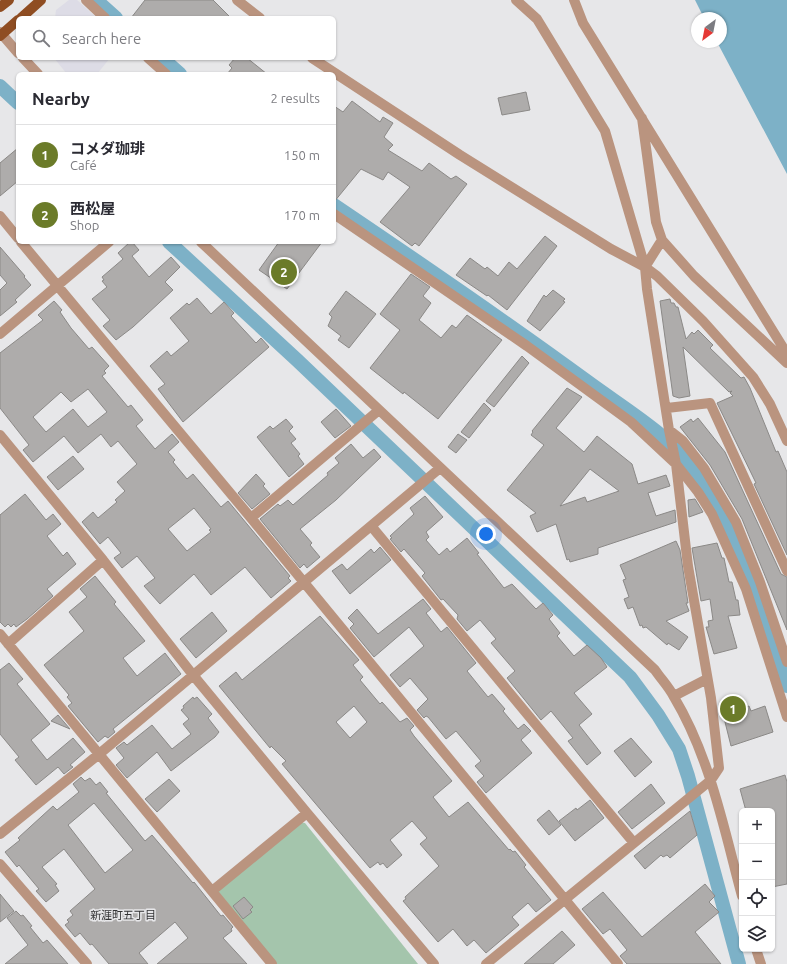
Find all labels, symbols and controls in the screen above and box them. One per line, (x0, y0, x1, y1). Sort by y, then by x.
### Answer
north arrow (691, 12, 727, 48)
search box (16, 16, 336, 60)
icon: search (30, 27, 52, 49)
text: Search here (62, 30, 141, 47)
text: Nearby (32, 89, 90, 108)
text: 2 results (270, 91, 320, 105)
text: コメダ珈琲 (70, 140, 145, 157)
text: 1 (41, 148, 49, 162)
text: 150 m (284, 148, 320, 162)
text: Café (70, 158, 97, 172)
text: 西松屋 (70, 200, 115, 217)
text: 2 (41, 208, 49, 222)
text: 170 m (284, 208, 320, 222)
text: Shop (70, 218, 99, 232)
pin: 2 (271, 257, 297, 287)
your location (476, 524, 496, 544)
pin: 1 (720, 694, 746, 724)
map controls (739, 808, 775, 952)
button: + (739, 808, 775, 844)
button: − (739, 844, 775, 880)
button: locate (739, 880, 775, 916)
district label: 新涯町五丁目 (90, 909, 156, 921)
button: layers (739, 916, 775, 952)

